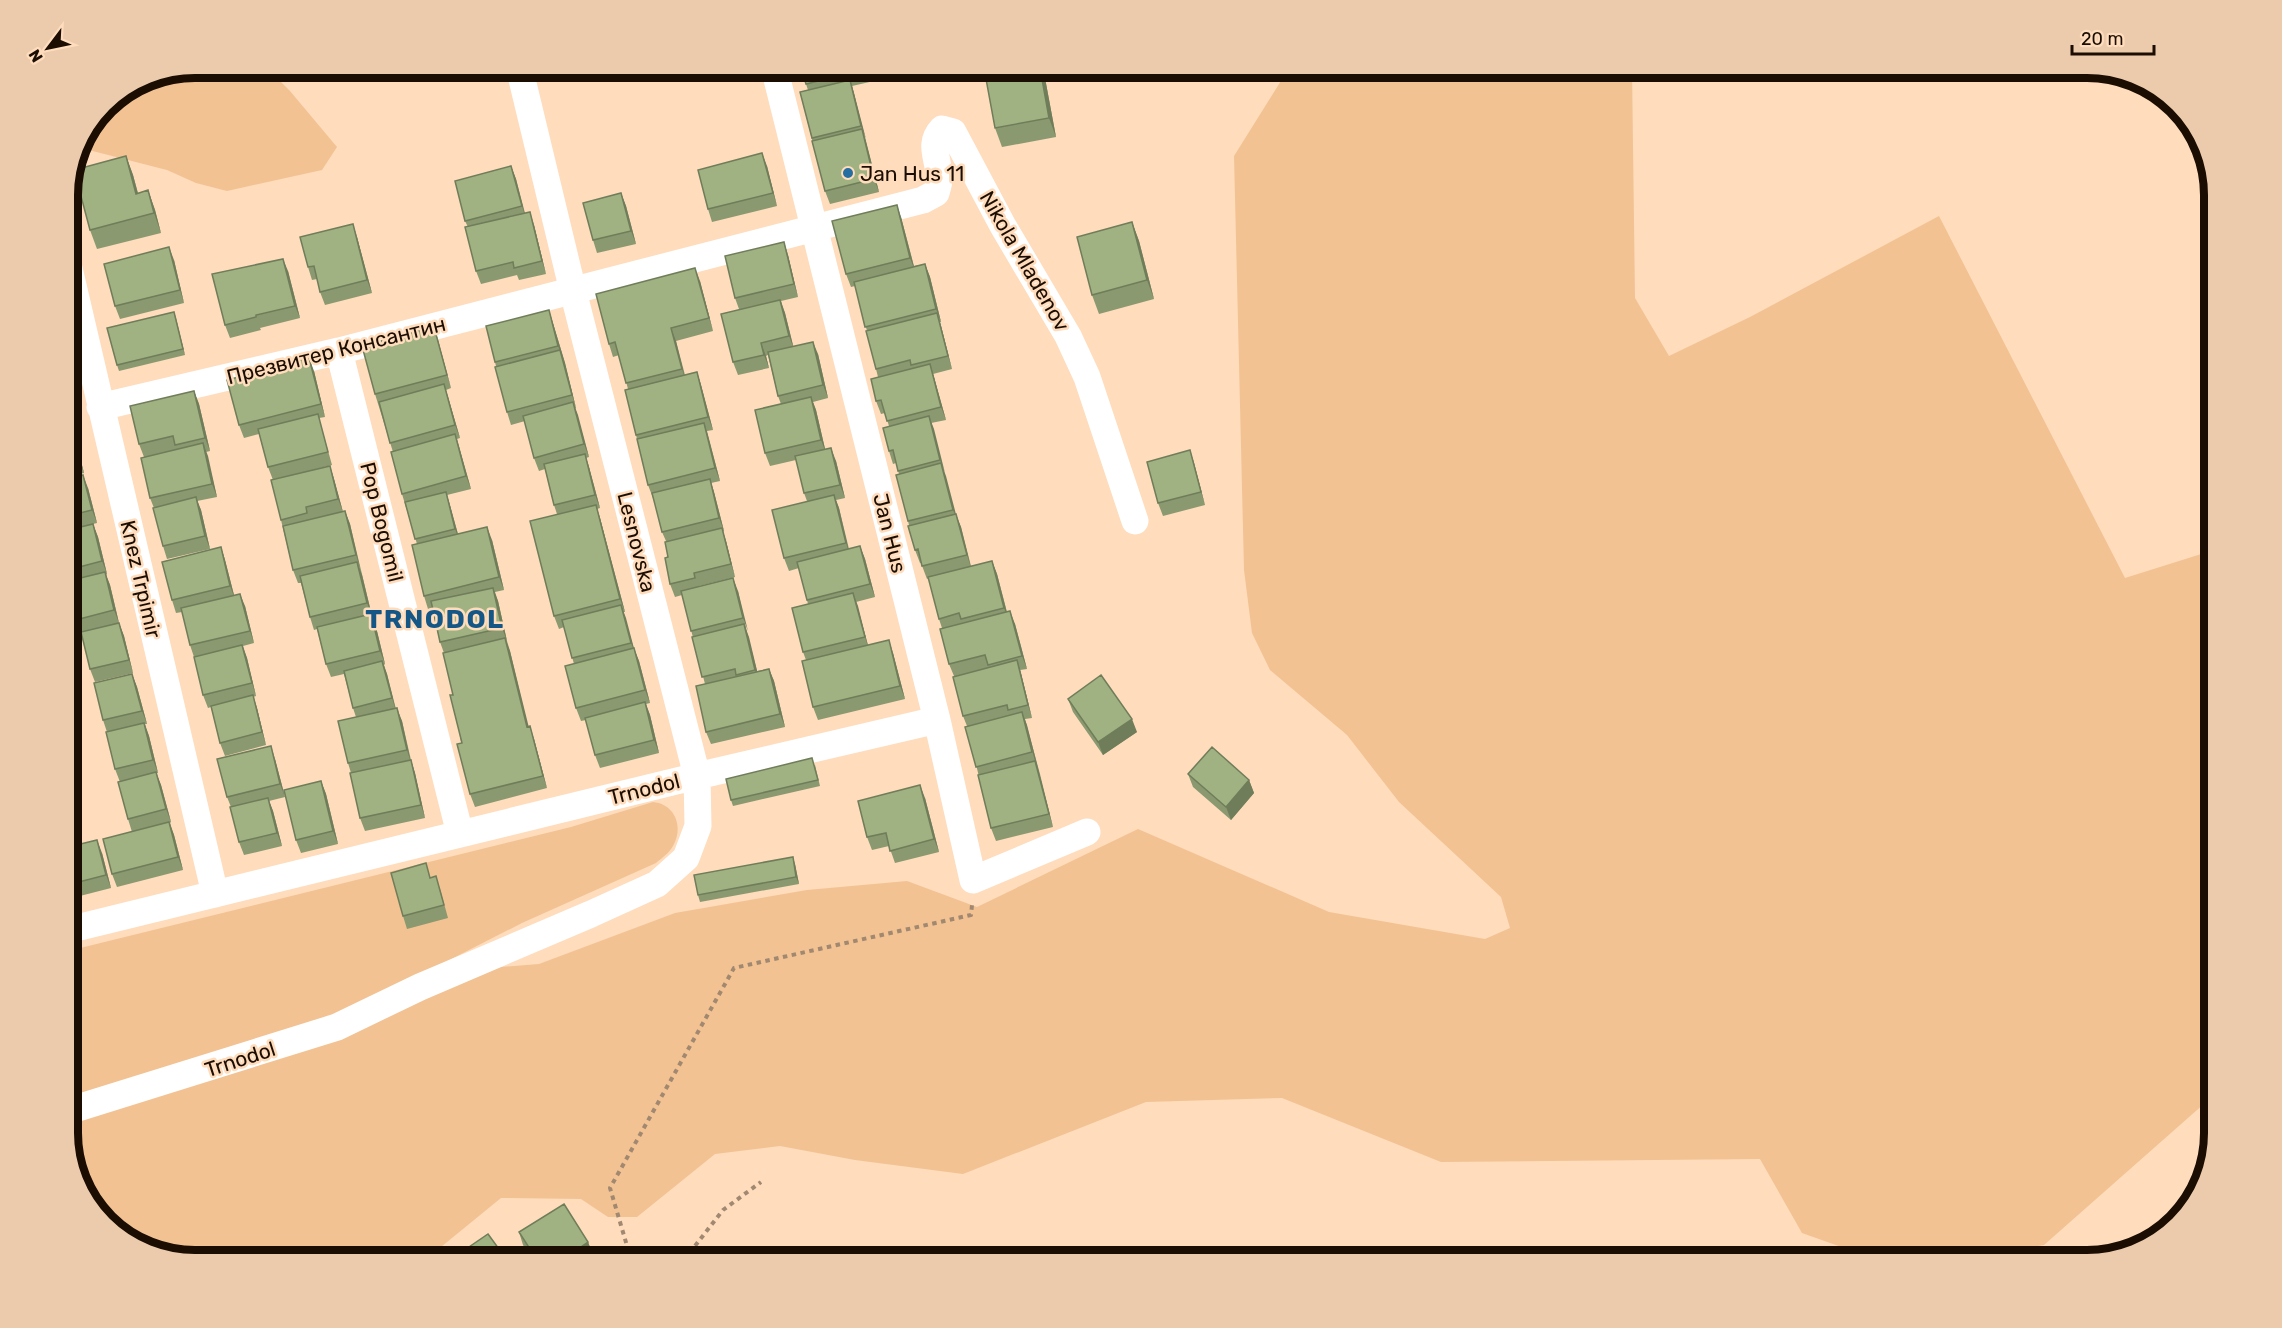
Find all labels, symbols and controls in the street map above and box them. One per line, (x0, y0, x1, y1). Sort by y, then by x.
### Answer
north arrow (18, 18, 78, 78)
scale bar (2072, 18, 2154, 56)
text: 20 m (2081, 28, 2123, 50)
text: N (25, 46, 47, 66)
place label: Jan Hus 11 (860, 161, 964, 186)
marker: Jan Hus 11 (841, 166, 855, 180)
street label: Nikola Mladenov (975, 187, 1075, 335)
street label: Презвитер Консантин (224, 311, 448, 389)
street label: Pop Bogomil (355, 459, 409, 585)
street label: Lesnovska (612, 489, 662, 595)
street label: Jan Hus (868, 491, 912, 575)
street label: Knez Trpimir (115, 518, 167, 640)
district label: TRNODOL (365, 603, 505, 635)
street label: Trnodol (606, 768, 682, 810)
street label: Trnodol (201, 1036, 279, 1082)

